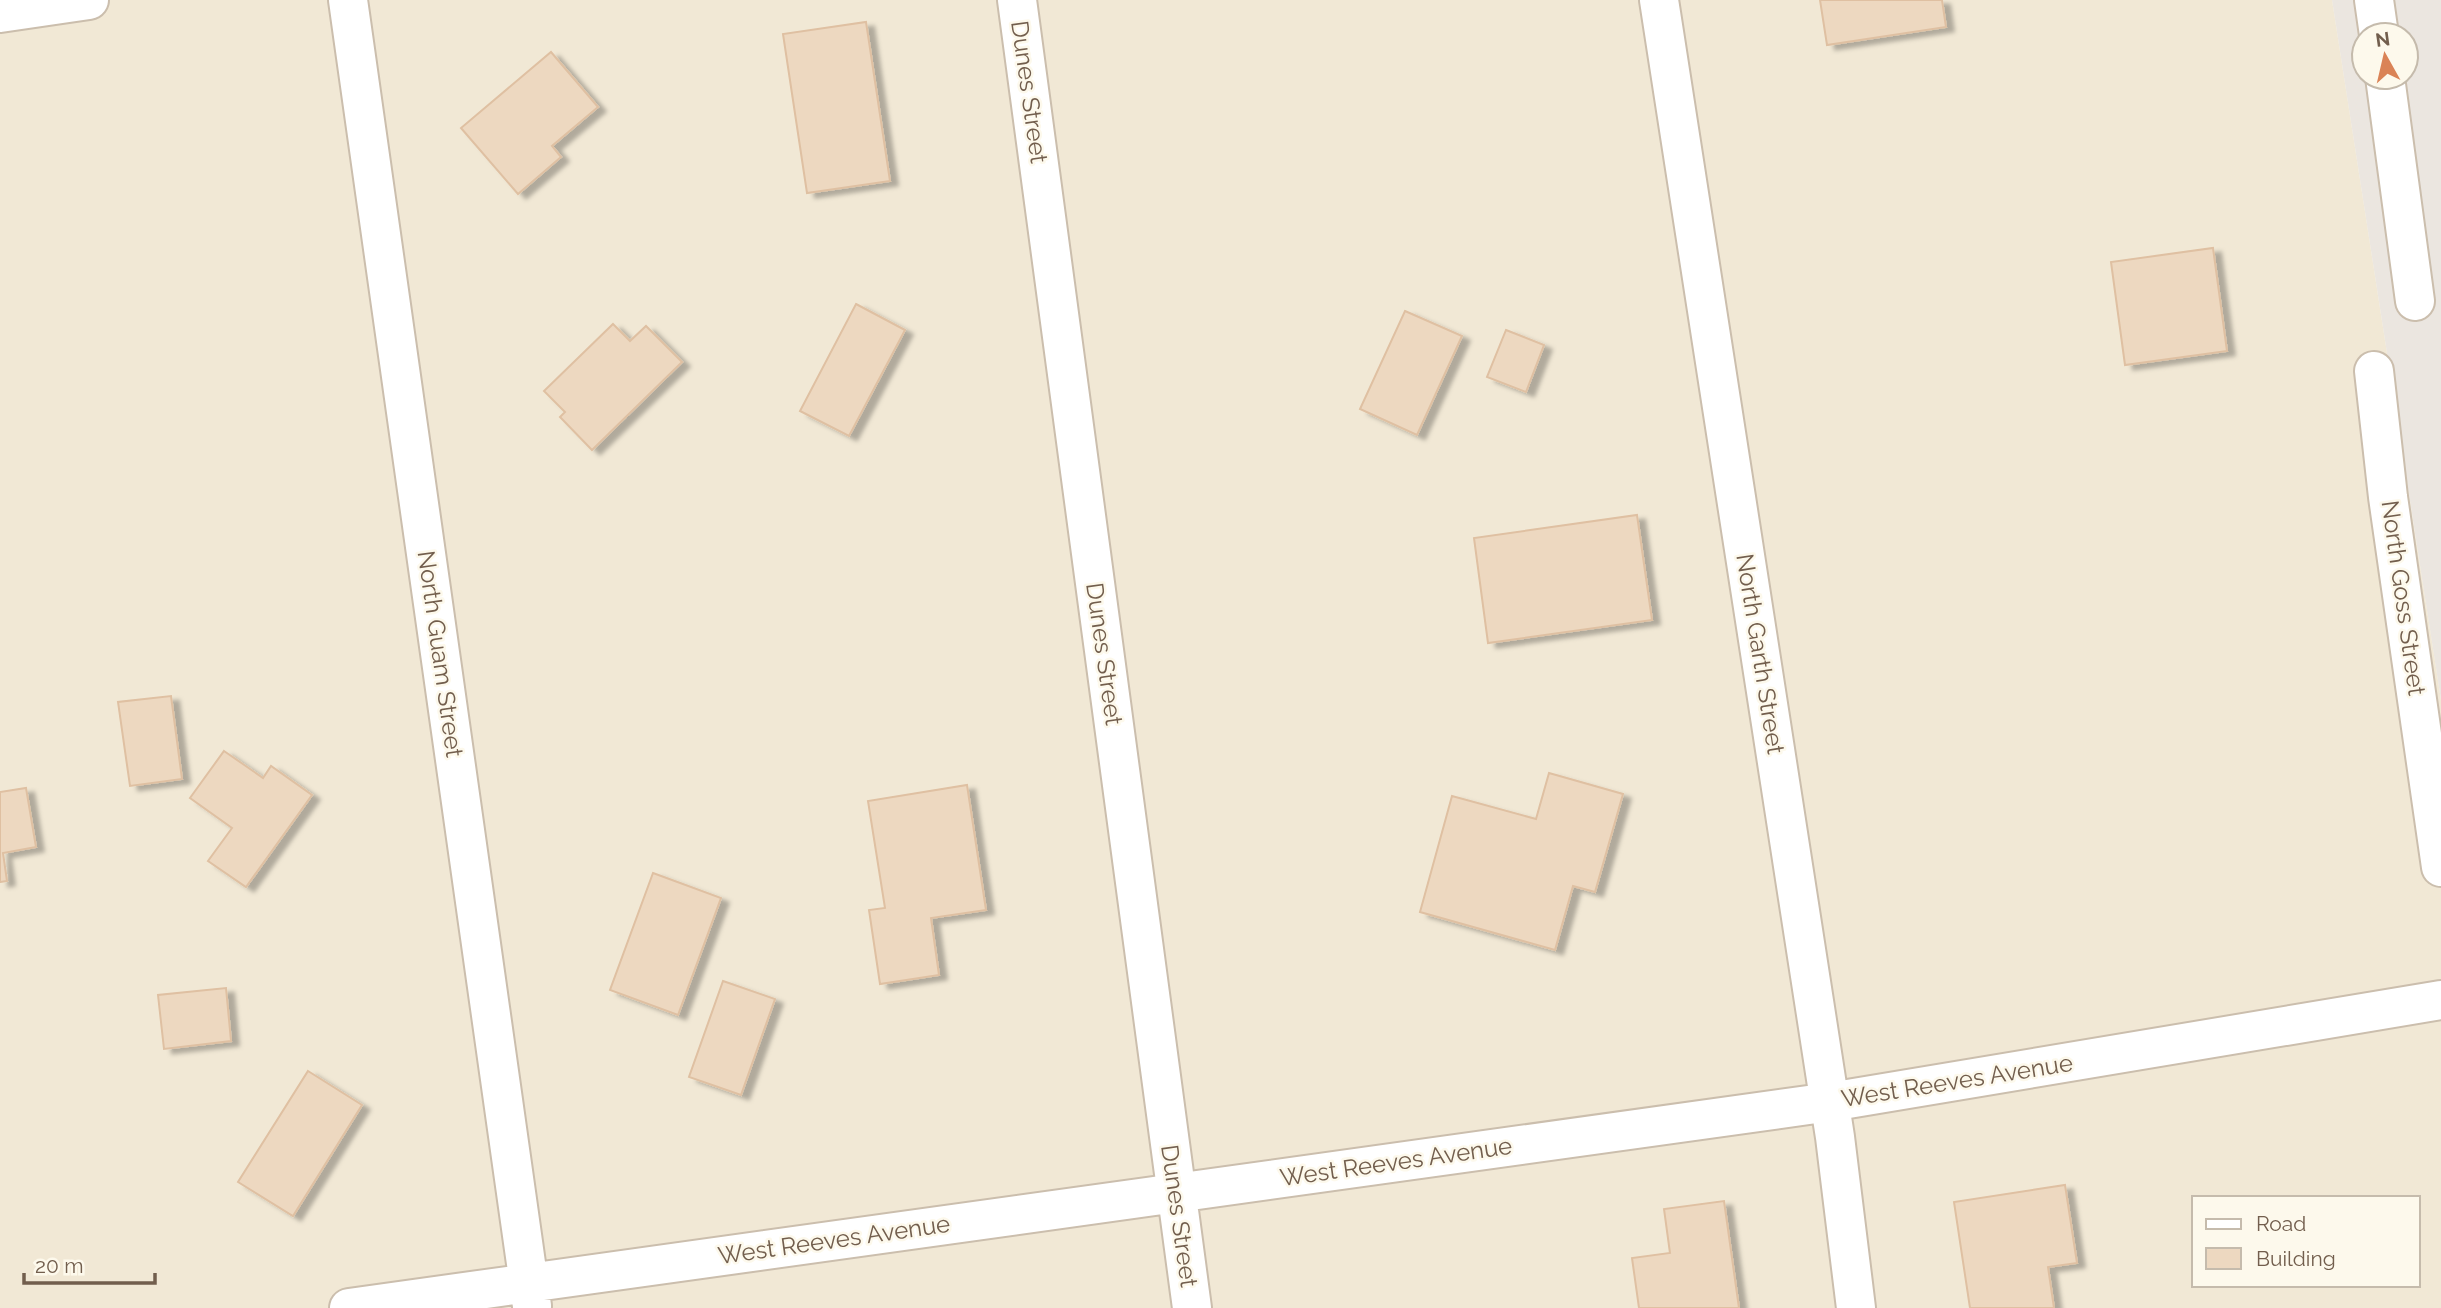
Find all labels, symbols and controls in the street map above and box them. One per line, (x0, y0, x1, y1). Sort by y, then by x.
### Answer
street label: Dunes Street (1005, 19, 1054, 165)
north arrow (2350, 21, 2420, 91)
text: N (2374, 27, 2391, 51)
street label: North Goss Street (2375, 499, 2432, 697)
street label: North Guam Street (412, 549, 469, 759)
street label: North Garth Street (1730, 552, 1791, 756)
street label: Dunes Street (1080, 581, 1129, 727)
street label: West Reeves Avenue (1839, 1048, 2075, 1113)
street label: West Reeves Avenue (1278, 1131, 1514, 1192)
street label: Dunes Street (1155, 1143, 1204, 1289)
legend (2192, 1196, 2420, 1287)
street label: West Reeves Avenue (716, 1209, 952, 1270)
text: Road (2256, 1211, 2306, 1236)
scale bar (24, 1242, 156, 1286)
text: Building (2256, 1246, 2336, 1271)
text: 20 m (35, 1253, 83, 1278)

